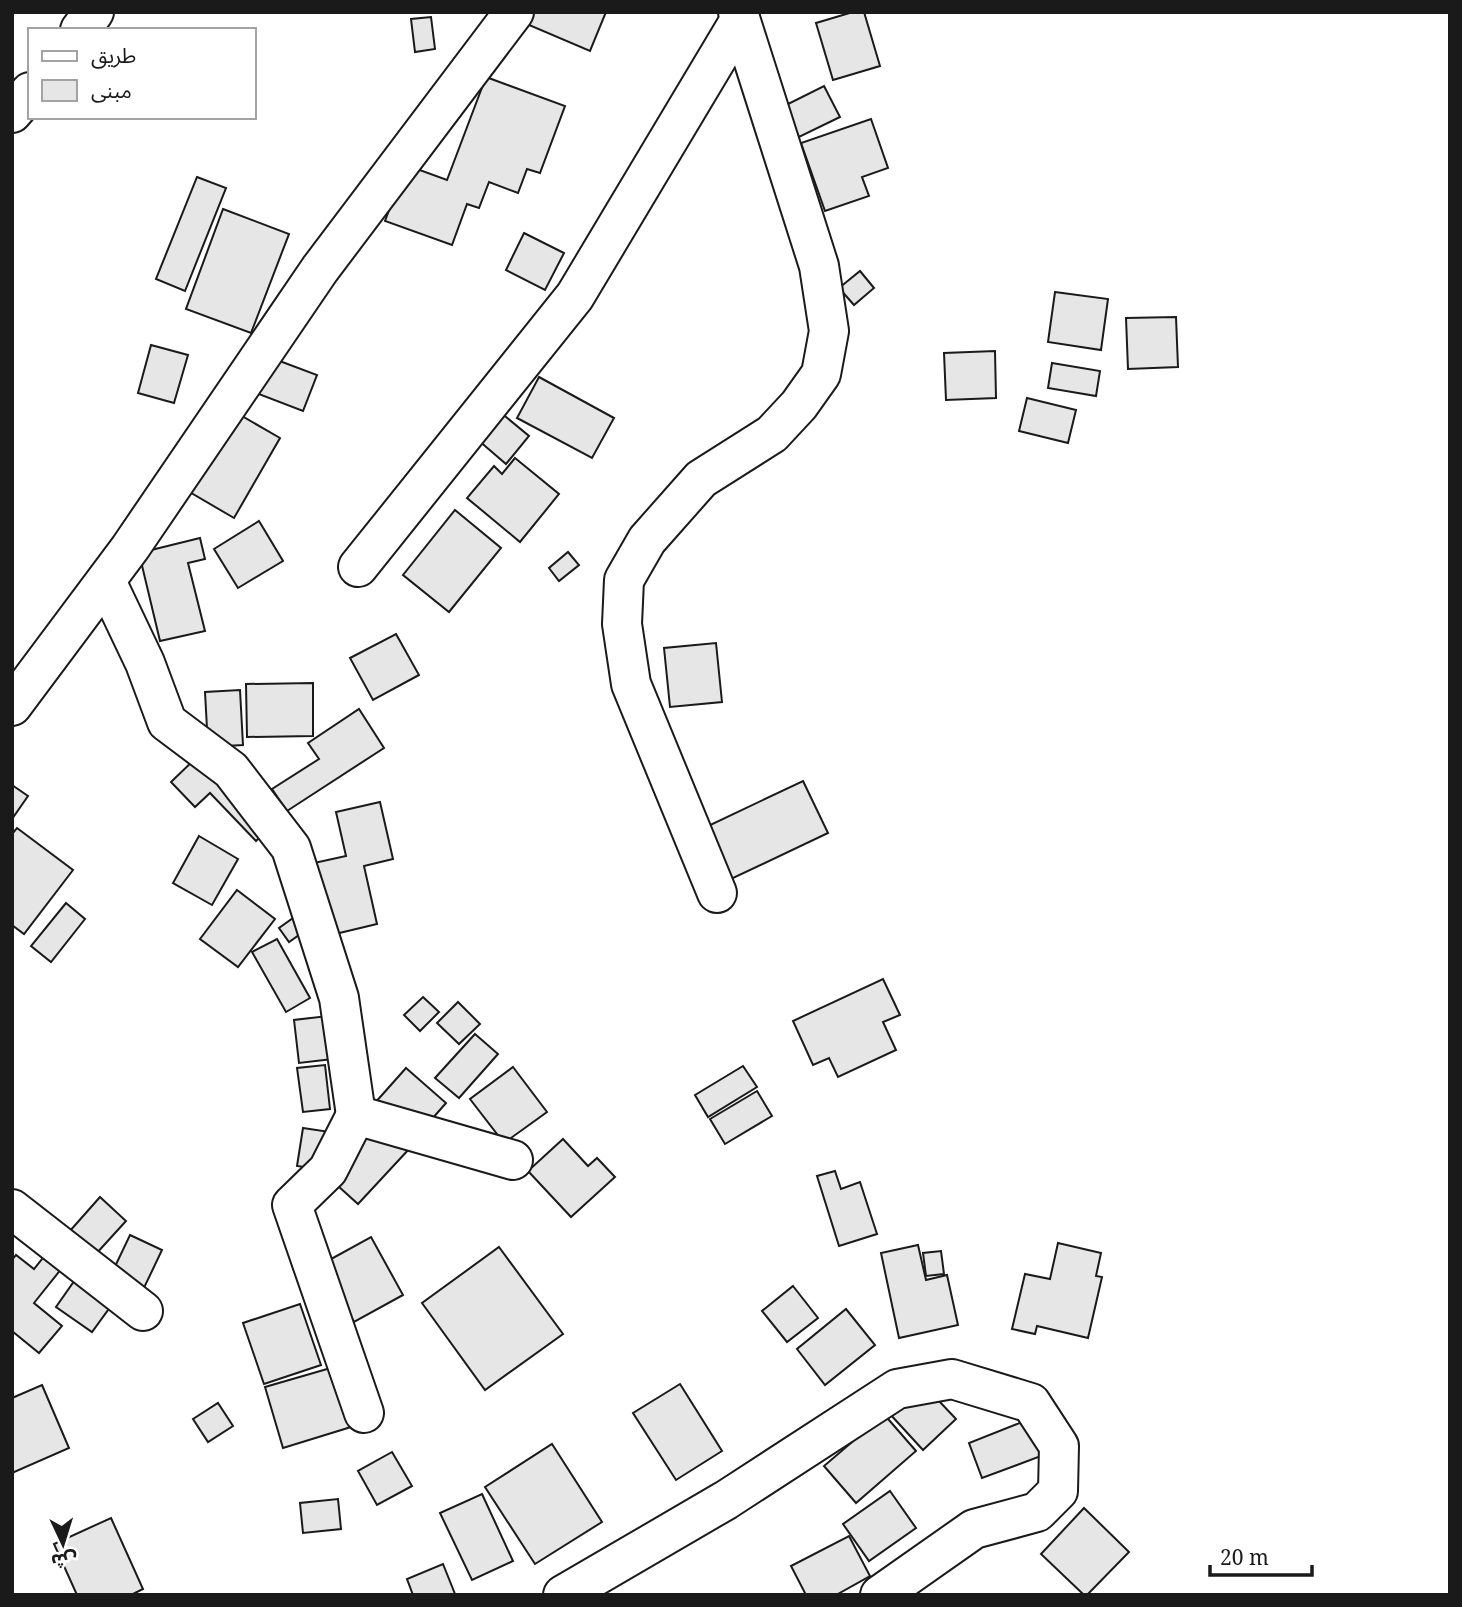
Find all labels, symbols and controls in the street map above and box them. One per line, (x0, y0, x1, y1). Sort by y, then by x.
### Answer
legend (28, 28, 256, 119)
text: طريق (91, 41, 136, 69)
text: مبنى (91, 76, 132, 104)
north arrow (28, 1509, 98, 1579)
scale bar (1210, 1534, 1312, 1578)
text: 20 m (1220, 1543, 1269, 1571)
text: ش (50, 1547, 78, 1575)

